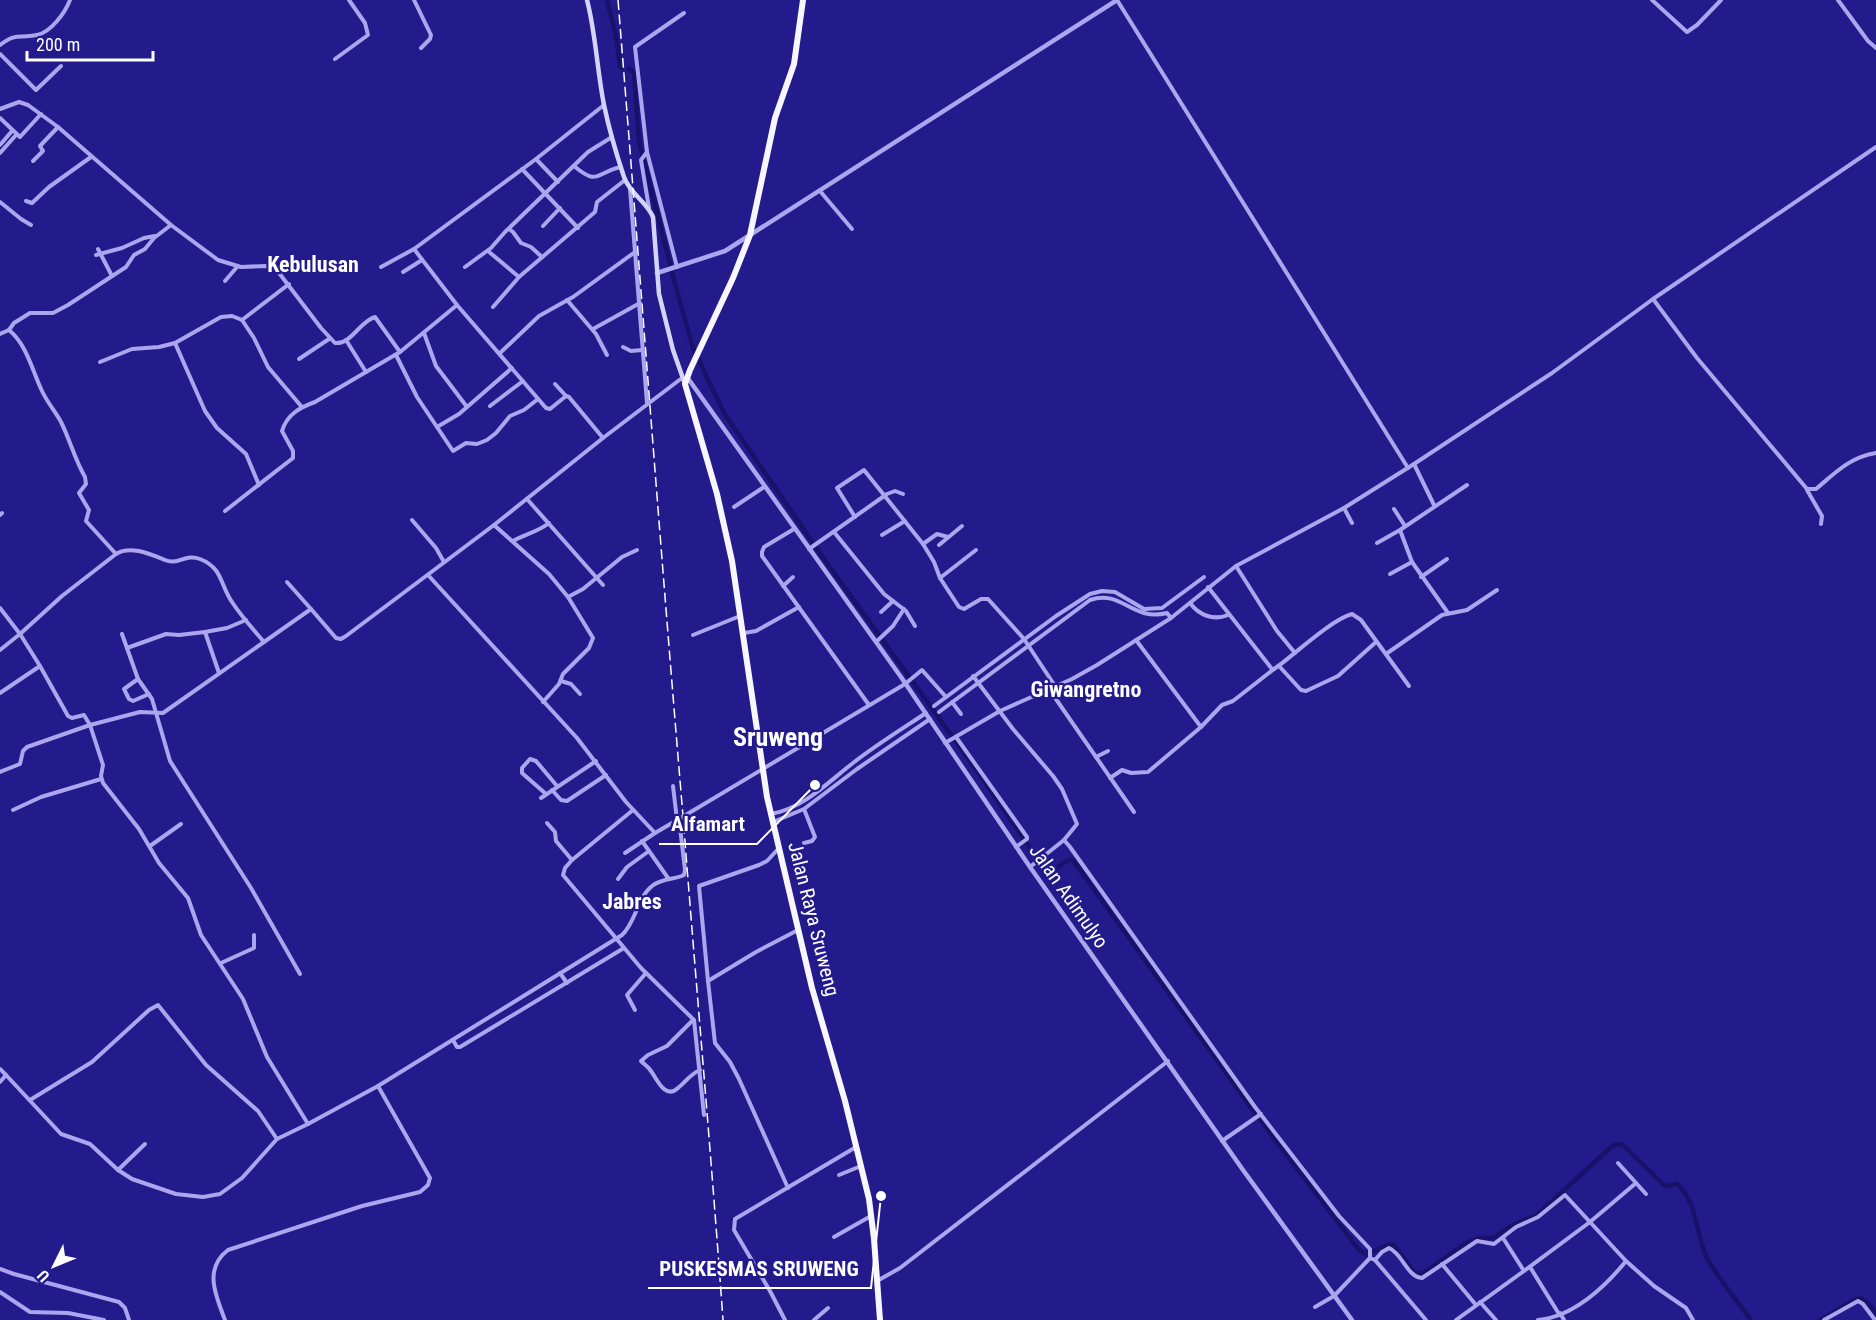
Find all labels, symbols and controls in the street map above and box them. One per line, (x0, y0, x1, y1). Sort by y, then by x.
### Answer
scale bar (27, 24, 153, 62)
text: 200 m (36, 34, 80, 55)
district label: Kebulusan (267, 252, 359, 277)
district label: Giwangretno (1031, 677, 1141, 702)
district label: Sruweng (733, 722, 823, 752)
callout: Alfamart (659, 805, 757, 844)
text: Alfamart (671, 812, 745, 836)
street label: Jalan Raya Sruweng (783, 839, 845, 999)
street label: Jalan Adimulyo (1024, 839, 1114, 953)
district label: Jabres (602, 889, 662, 914)
north arrow (24, 1236, 84, 1296)
callout: PUSKESMAS SRUWENG (648, 1249, 871, 1288)
text: PUSKESMAS SRUWENG (659, 1257, 859, 1281)
text: U (33, 1266, 53, 1286)

